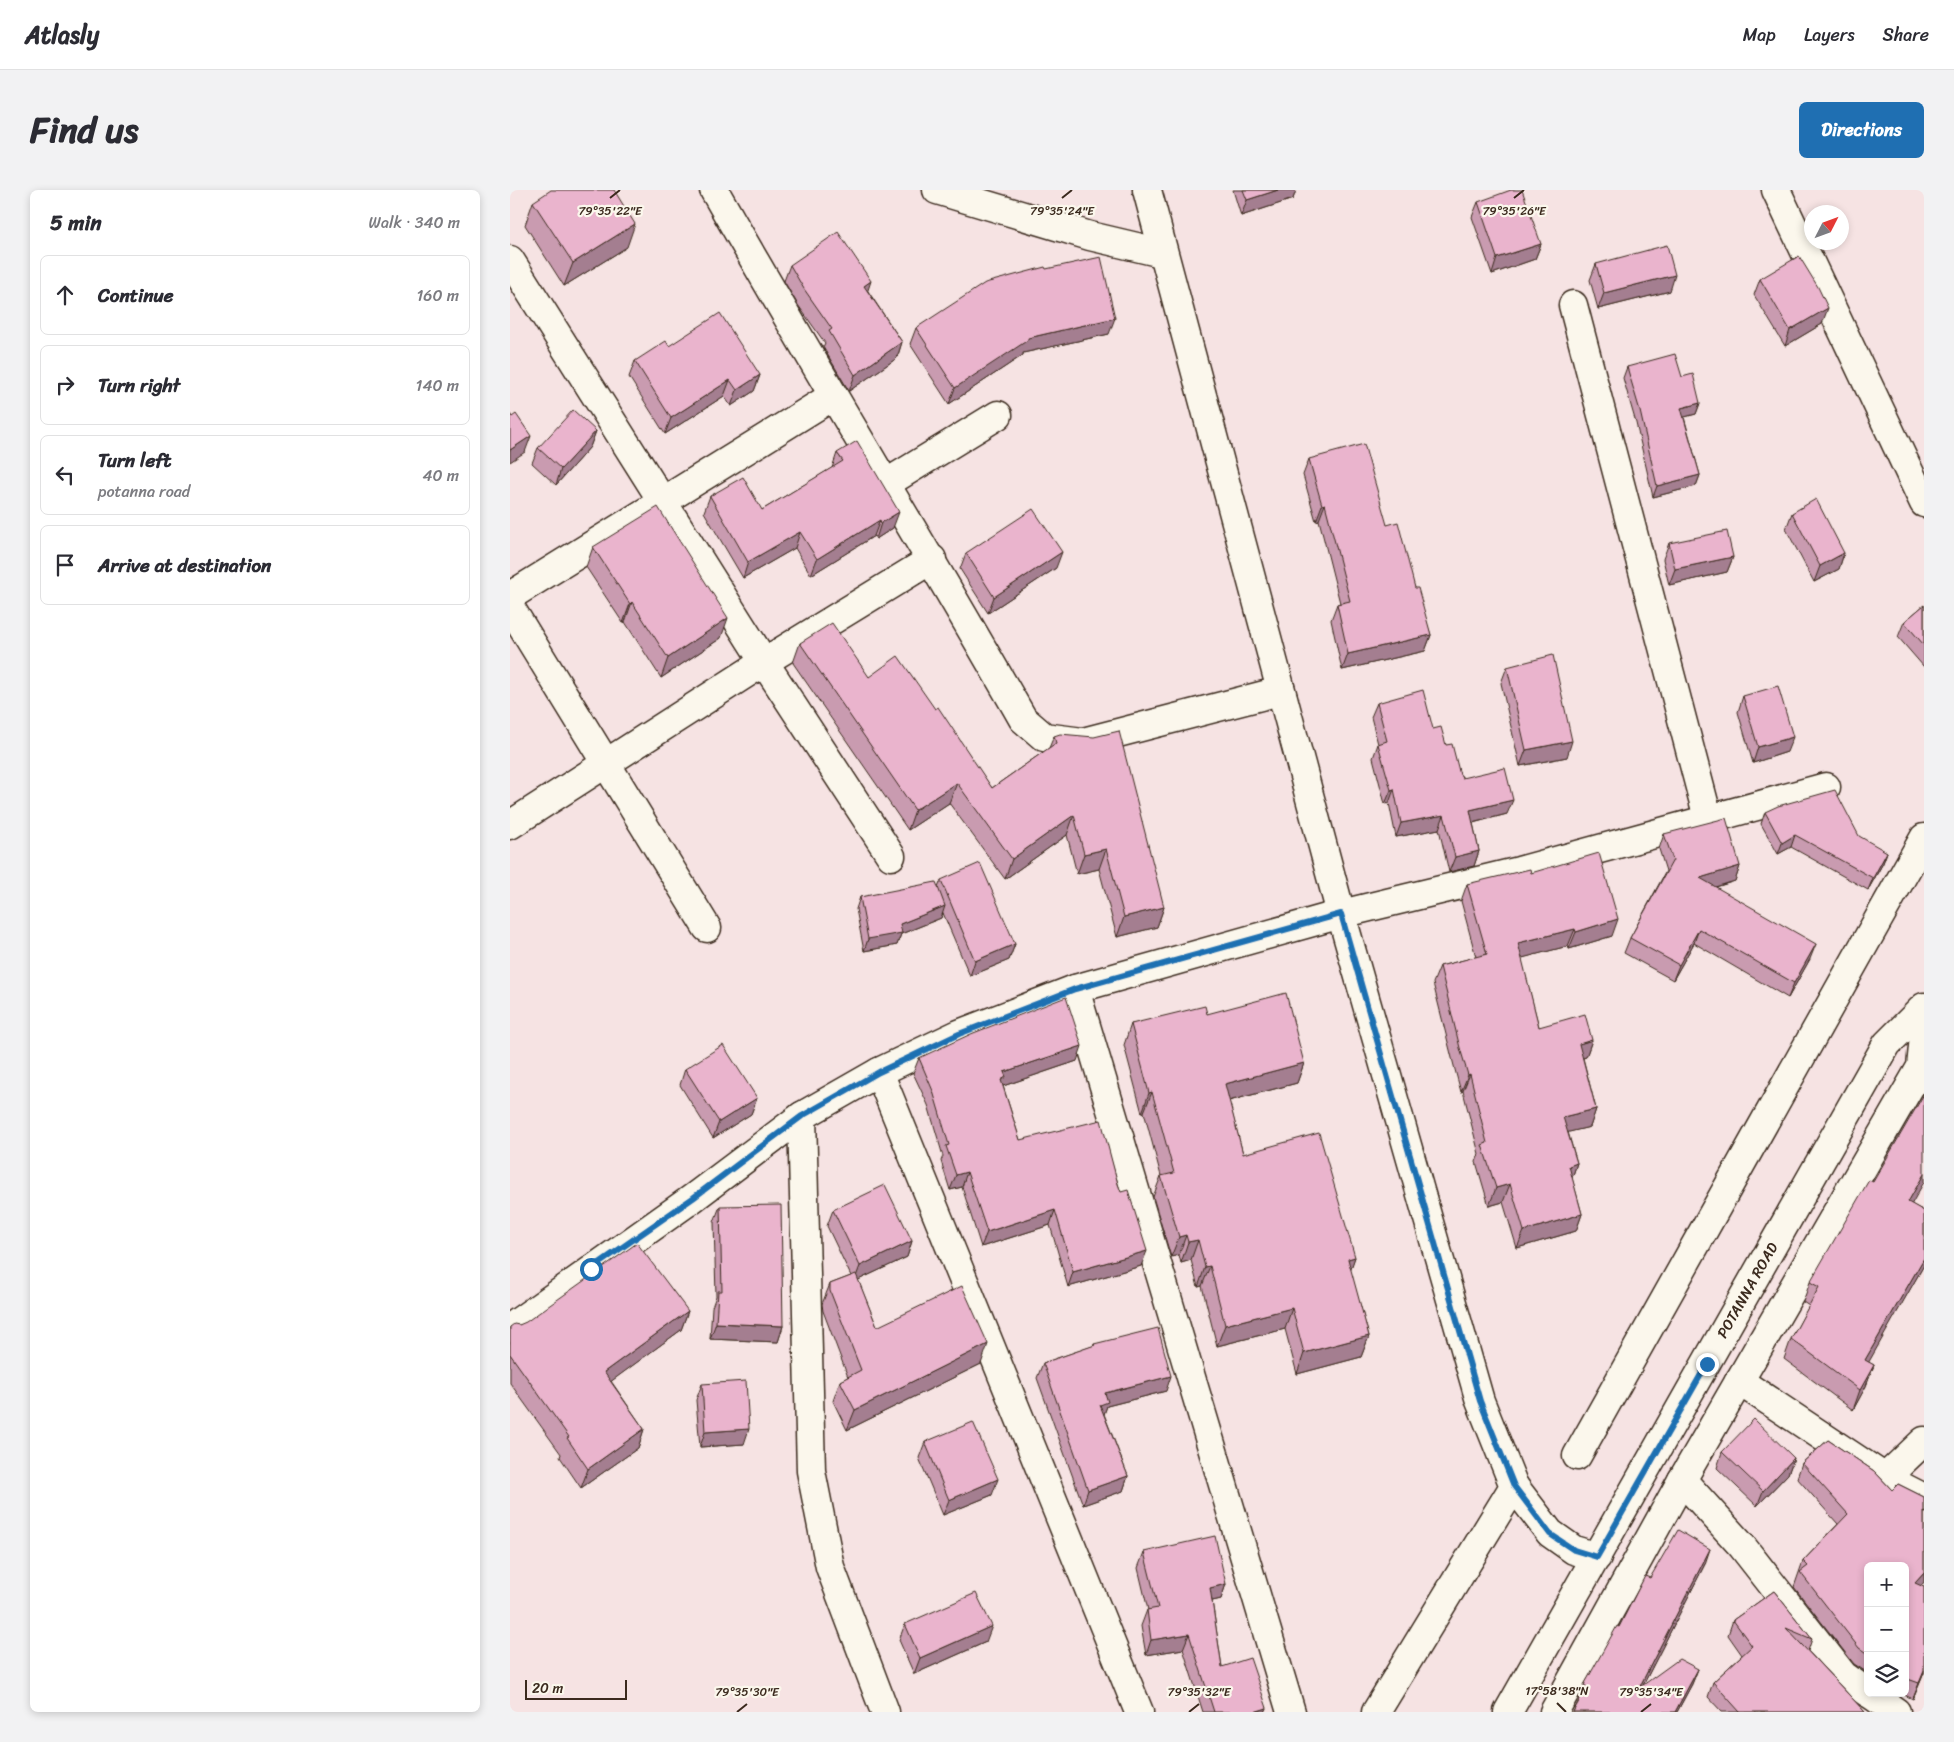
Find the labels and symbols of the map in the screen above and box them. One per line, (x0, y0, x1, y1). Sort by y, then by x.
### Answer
text: 79°35'22"E (578, 200, 643, 222)
text: 79°35'24"E (1030, 200, 1095, 222)
text: 79°35'26"E (1482, 200, 1547, 222)
north arrow (1804, 205, 1849, 250)
street label: POTANNA ROAD (1710, 1237, 1785, 1343)
route start (580, 1258, 603, 1281)
route end (1696, 1353, 1719, 1376)
scale bar (525, 1677, 628, 1700)
text: 17°58'38"N (1525, 1680, 1589, 1702)
text: 79°35'30"E (715, 1681, 780, 1703)
text: 79°35'32"E (1168, 1681, 1232, 1703)
text: 79°35'34"E (1619, 1681, 1684, 1703)

